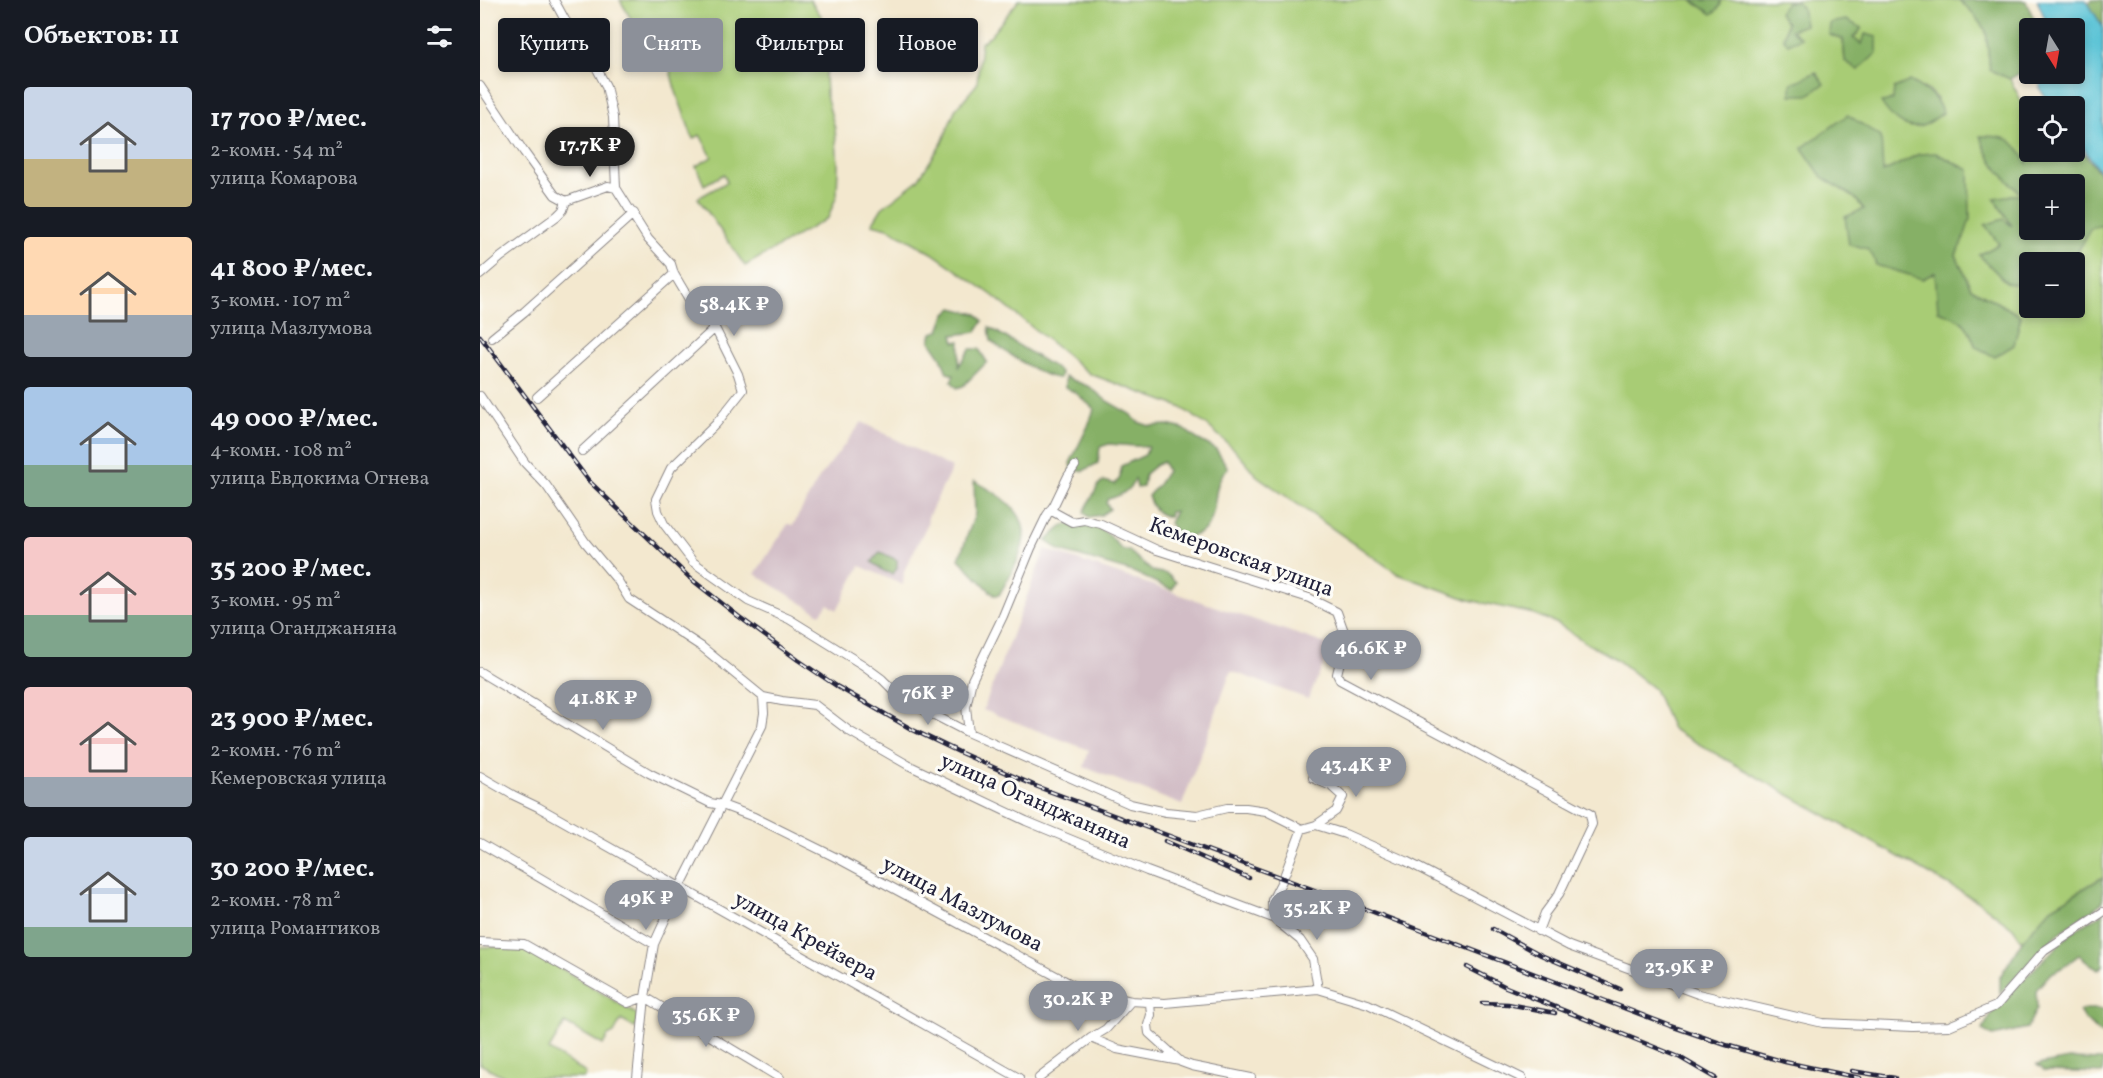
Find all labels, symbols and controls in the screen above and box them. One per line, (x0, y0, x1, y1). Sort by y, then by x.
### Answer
text: Объектов: 11 (24, 18, 179, 54)
chip: Купить (498, 18, 610, 72)
chip: Снять (622, 18, 723, 72)
chip: Фильтры (735, 18, 865, 72)
chip: Новое (877, 18, 978, 72)
north arrow (2019, 18, 2085, 84)
map controls (2019, 18, 2085, 318)
icon: filters (423, 20, 456, 53)
button: locate (2019, 96, 2085, 162)
text: 17 700 ₽/мес. (210, 101, 367, 137)
icon: home (72, 111, 144, 183)
pin: 17.7K ₽ (535, 127, 645, 178)
text: 17.7K ₽ (559, 132, 621, 160)
text: 2-комн. · 54 m² (210, 137, 343, 165)
text: улица Комарова (210, 165, 358, 193)
button: + (2019, 174, 2085, 240)
text: 41 800 ₽/мес. (210, 251, 373, 287)
button: − (2019, 252, 2085, 318)
icon: home (72, 261, 144, 333)
pin: 58.4K ₽ (679, 286, 789, 337)
text: 3-комн. · 107 m² (210, 287, 350, 315)
text: 58.4K ₽ (699, 291, 769, 319)
text: улица Мазлумова (210, 315, 373, 343)
text: 49 000 ₽/мес. (210, 401, 378, 437)
icon: home (72, 411, 144, 483)
text: 4-комн. · 108 m² (210, 437, 352, 465)
text: улица Евдокима Огнева (210, 465, 429, 493)
street label: Кемеровская улица (1144, 510, 1338, 606)
text: 35 200 ₽/мес. (210, 551, 372, 587)
icon: home (72, 561, 144, 633)
text: 3-комн. · 95 m² (210, 587, 341, 615)
text: улица Оганджаняна (210, 615, 397, 643)
pin: 46.6K ₽ (1316, 630, 1426, 681)
text: 46.6K ₽ (1335, 635, 1407, 663)
pin: 76K ₽ (886, 675, 970, 726)
pin: 41.8K ₽ (548, 680, 658, 731)
text: 76K ₽ (902, 680, 954, 708)
text: 41.8K ₽ (569, 685, 637, 713)
text: 23 900 ₽/мес. (210, 701, 374, 737)
icon: home (72, 711, 144, 783)
text: 2-комн. · 76 m² (210, 737, 341, 765)
street label: улица Оганджаняна (935, 746, 1135, 858)
pin: 43.4K ₽ (1301, 747, 1411, 798)
text: 43.4K ₽ (1320, 752, 1392, 780)
text: Кемеровская улица (210, 765, 387, 793)
street label: улица Мазлумова (876, 849, 1048, 961)
text: 30 200 ₽/мес. (210, 851, 375, 887)
icon: home (72, 861, 144, 933)
pin: 49K ₽ (604, 880, 688, 931)
text: 49K ₽ (619, 885, 673, 913)
street label: улица Крейзера (727, 885, 883, 989)
text: 2-комн. · 78 m² (210, 887, 341, 915)
pin: 35.2K ₽ (1262, 890, 1372, 941)
text: 35.2K ₽ (1283, 895, 1351, 923)
text: улица Романтиков (210, 915, 380, 943)
pin: 23.9K ₽ (1624, 949, 1734, 1000)
text: 23.9K ₽ (1644, 954, 1714, 982)
pin: 30.2K ₽ (1023, 981, 1133, 1032)
text: 30.2K ₽ (1043, 986, 1113, 1014)
pin: 35.6K ₽ (651, 997, 761, 1048)
text: 35.6K ₽ (672, 1002, 740, 1030)

